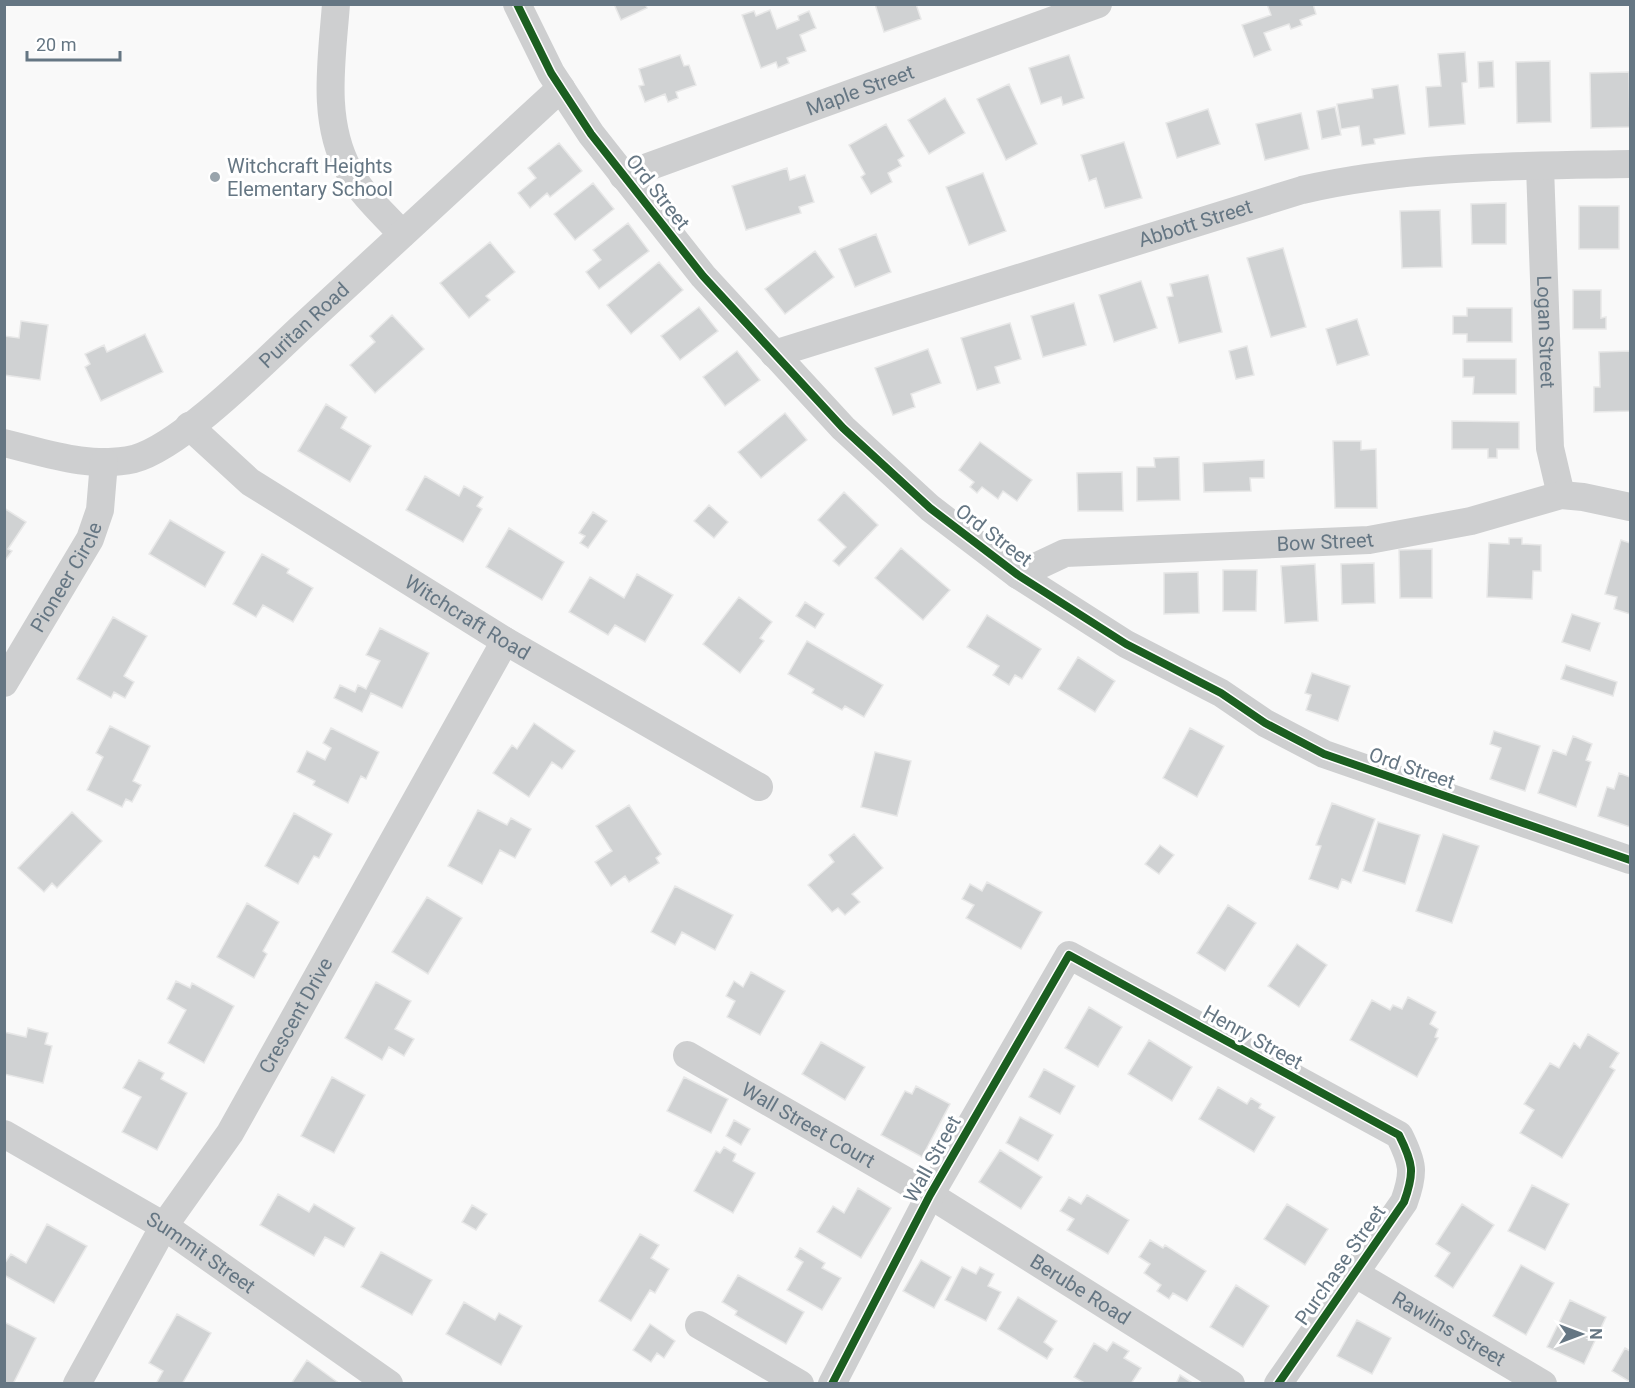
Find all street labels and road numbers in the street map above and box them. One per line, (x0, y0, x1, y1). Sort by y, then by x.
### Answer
street label: Maple Street (803, 60, 917, 121)
street label: Ord Street (621, 149, 695, 235)
street label: Abbott Street (1135, 194, 1255, 252)
street label: Logan Street (1532, 275, 1560, 389)
street label: Puritan Road (254, 277, 354, 373)
street label: Ord Street (951, 499, 1037, 571)
street label: Pioneer Circle (25, 519, 107, 637)
street label: Bow Street (1276, 527, 1375, 556)
street label: Witchcraft Road (400, 570, 534, 665)
street label: Ord Street (1366, 742, 1458, 794)
street label: Crescent Drive (254, 953, 338, 1078)
street label: Henry Street (1199, 1000, 1307, 1074)
street label: Wall Street Court (737, 1077, 879, 1173)
street label: Wall Street (898, 1111, 966, 1207)
street label: Purchase Street (1290, 1200, 1390, 1330)
street label: Summit Street (142, 1207, 260, 1298)
street label: Berube Road (1026, 1249, 1135, 1330)
street label: Rawlins Street (1388, 1286, 1510, 1371)

